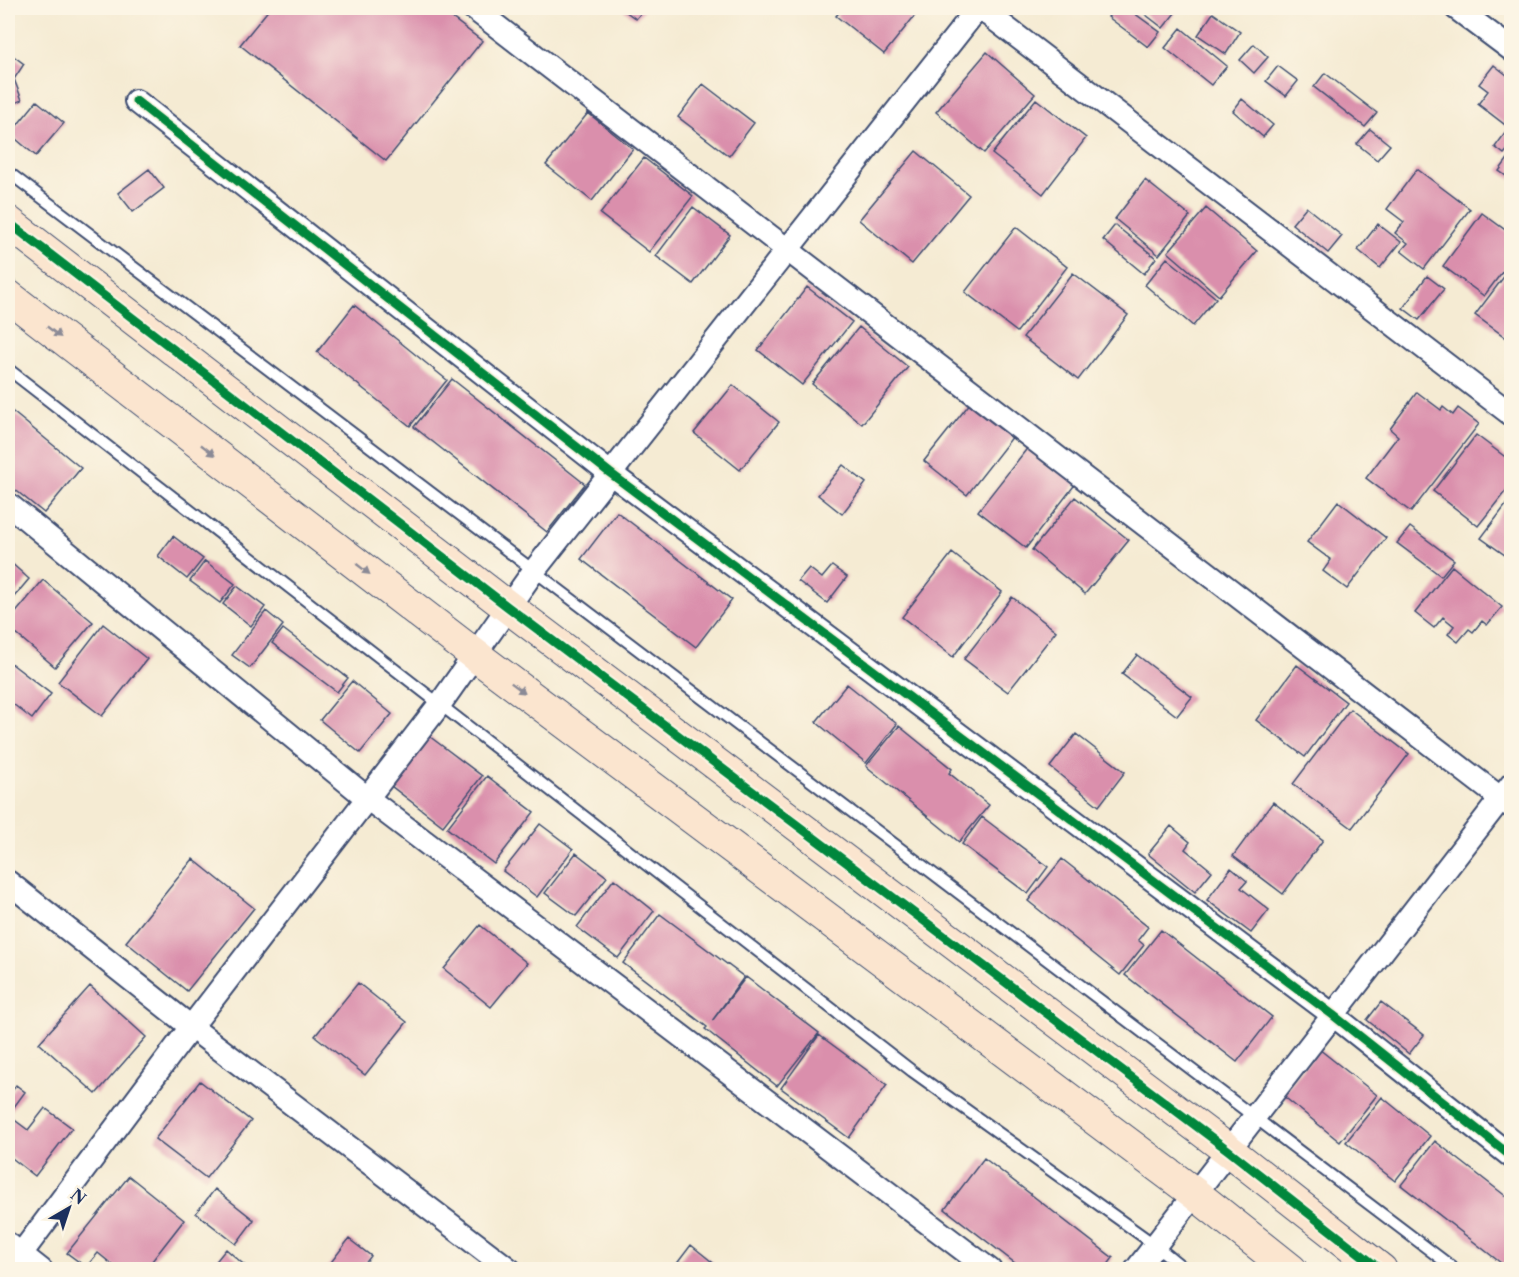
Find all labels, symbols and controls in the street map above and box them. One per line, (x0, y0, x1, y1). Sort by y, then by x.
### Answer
one-way arrow (46, 325, 62, 338)
one-way arrow (201, 444, 216, 456)
one-way arrow (355, 563, 371, 576)
one-way arrow (510, 681, 526, 694)
north arrow (39, 1178, 99, 1238)
text: N (67, 1184, 90, 1209)

